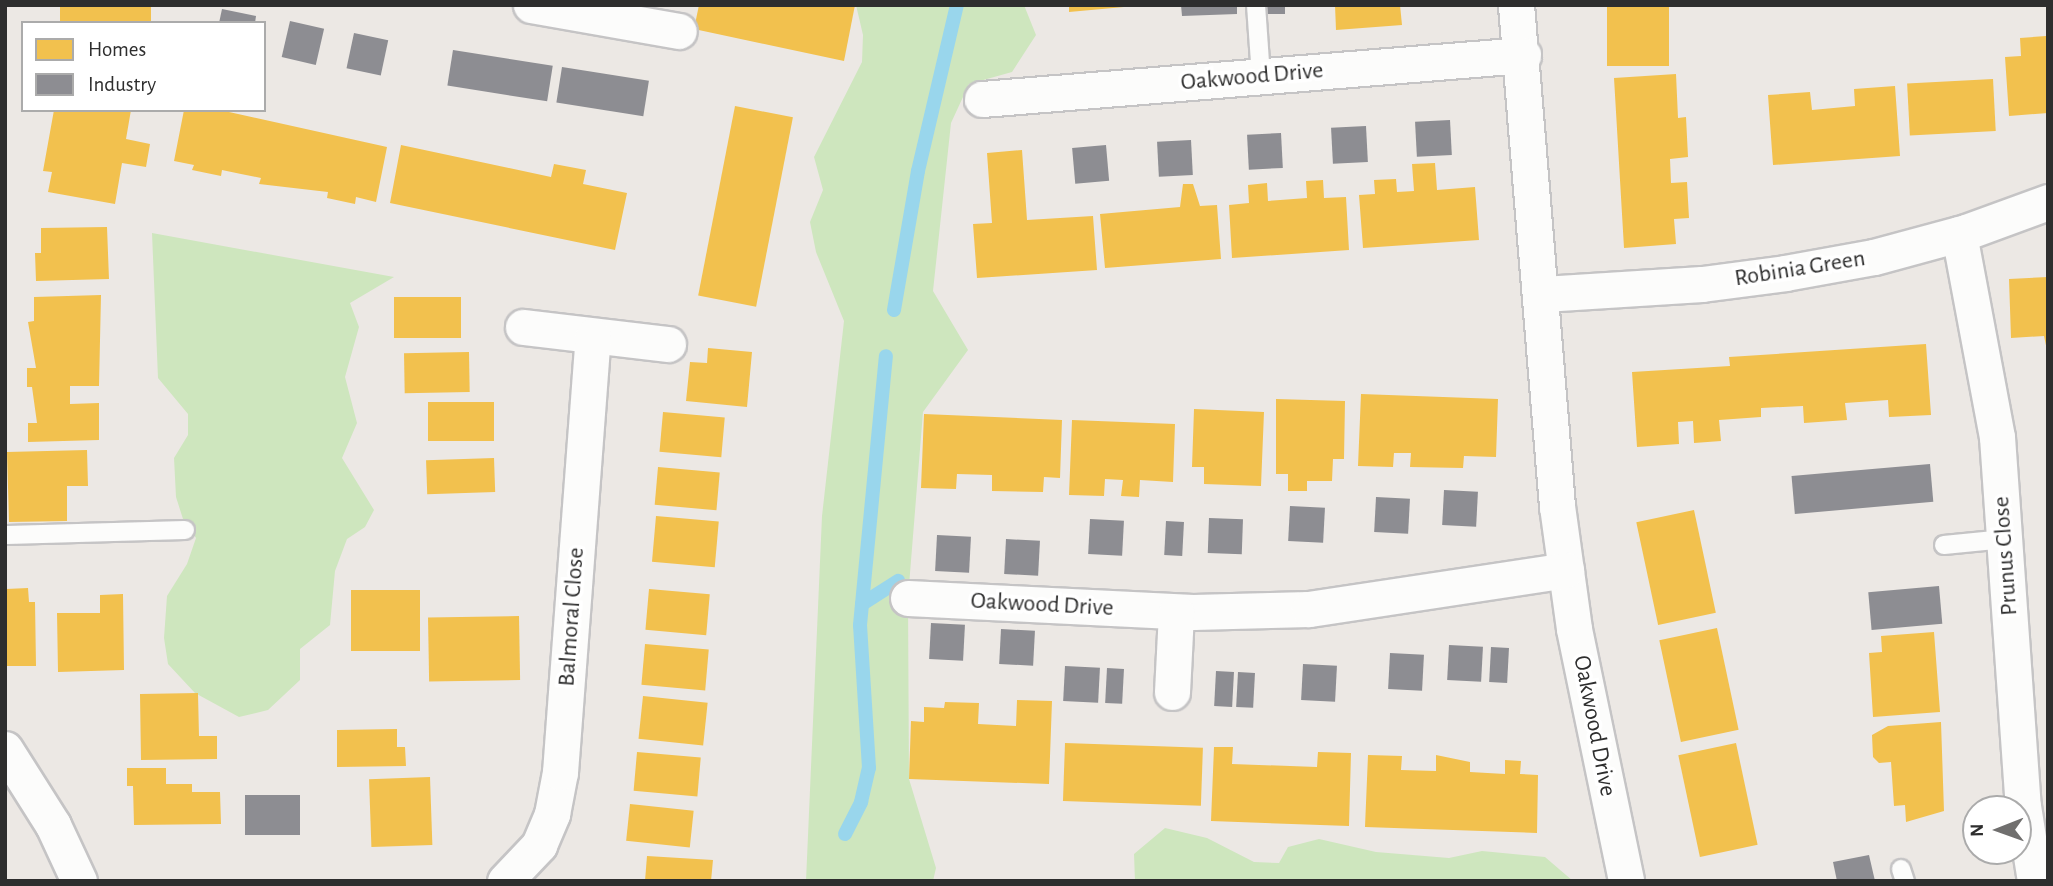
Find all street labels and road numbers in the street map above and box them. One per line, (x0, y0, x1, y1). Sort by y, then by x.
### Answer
street label: Oakwood Drive (1180, 56, 1324, 98)
street label: Robinia Green (1733, 244, 1867, 294)
street label: Prunus Close (1987, 495, 2025, 617)
street label: Balmoral Close (553, 547, 591, 687)
street label: Oakwood Drive (970, 587, 1114, 623)
street label: Oakwood Drive (1566, 653, 1622, 799)

